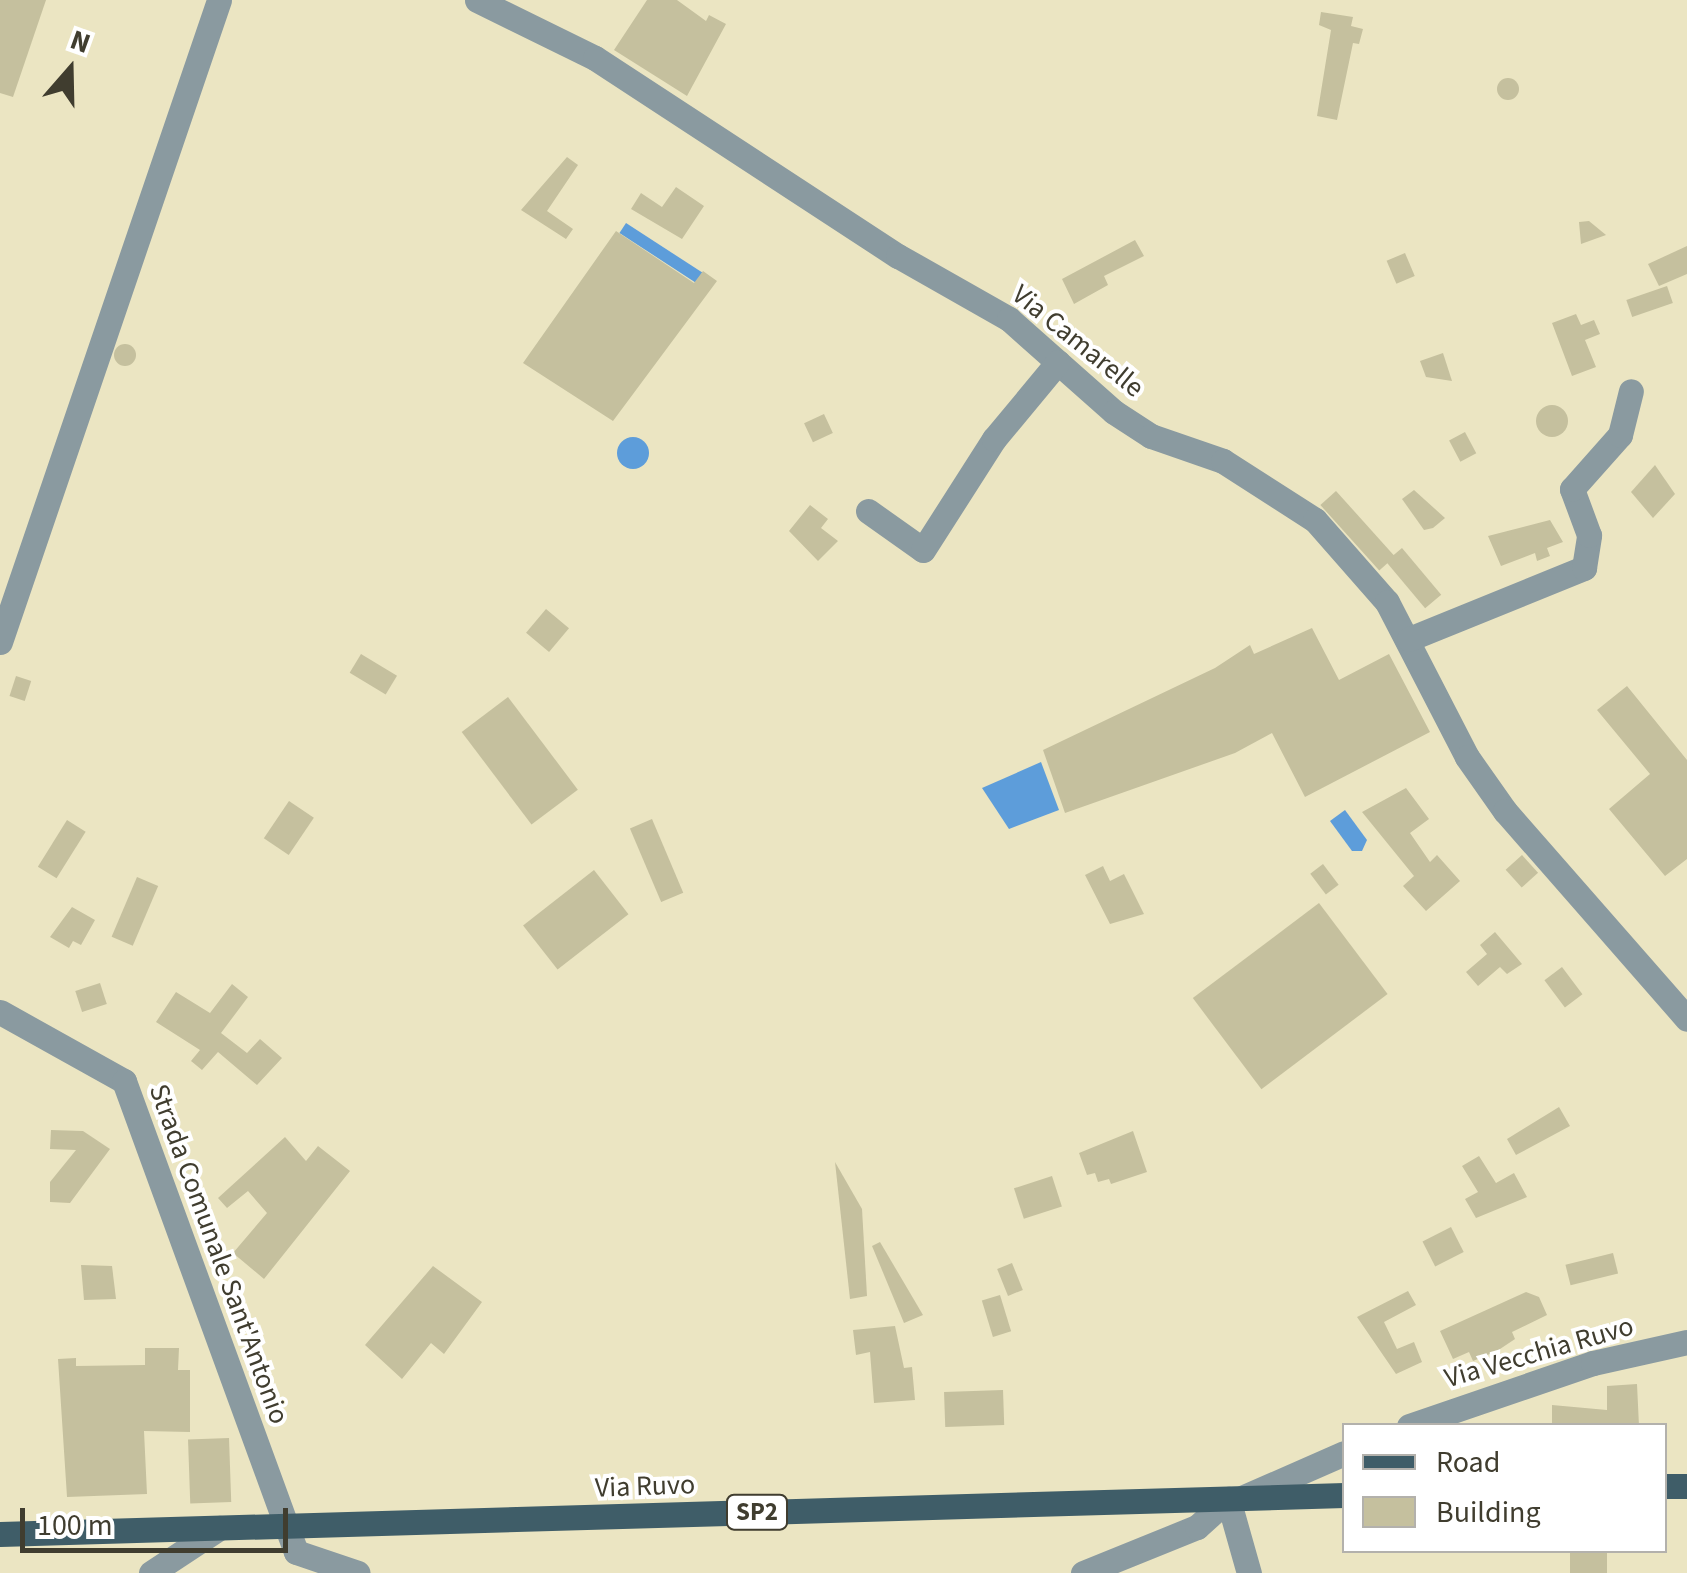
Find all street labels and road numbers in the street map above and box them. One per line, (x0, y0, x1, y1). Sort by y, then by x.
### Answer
street label: Via Camarelle (1005, 278, 1151, 404)
street label: Strada Comunale Sant'Antonio (142, 1079, 296, 1429)
street label: Via Vecchia Ruvo (1441, 1309, 1637, 1395)
street label: Via Ruvo (594, 1467, 696, 1505)
road number: SP2 (724, 1492, 790, 1532)

